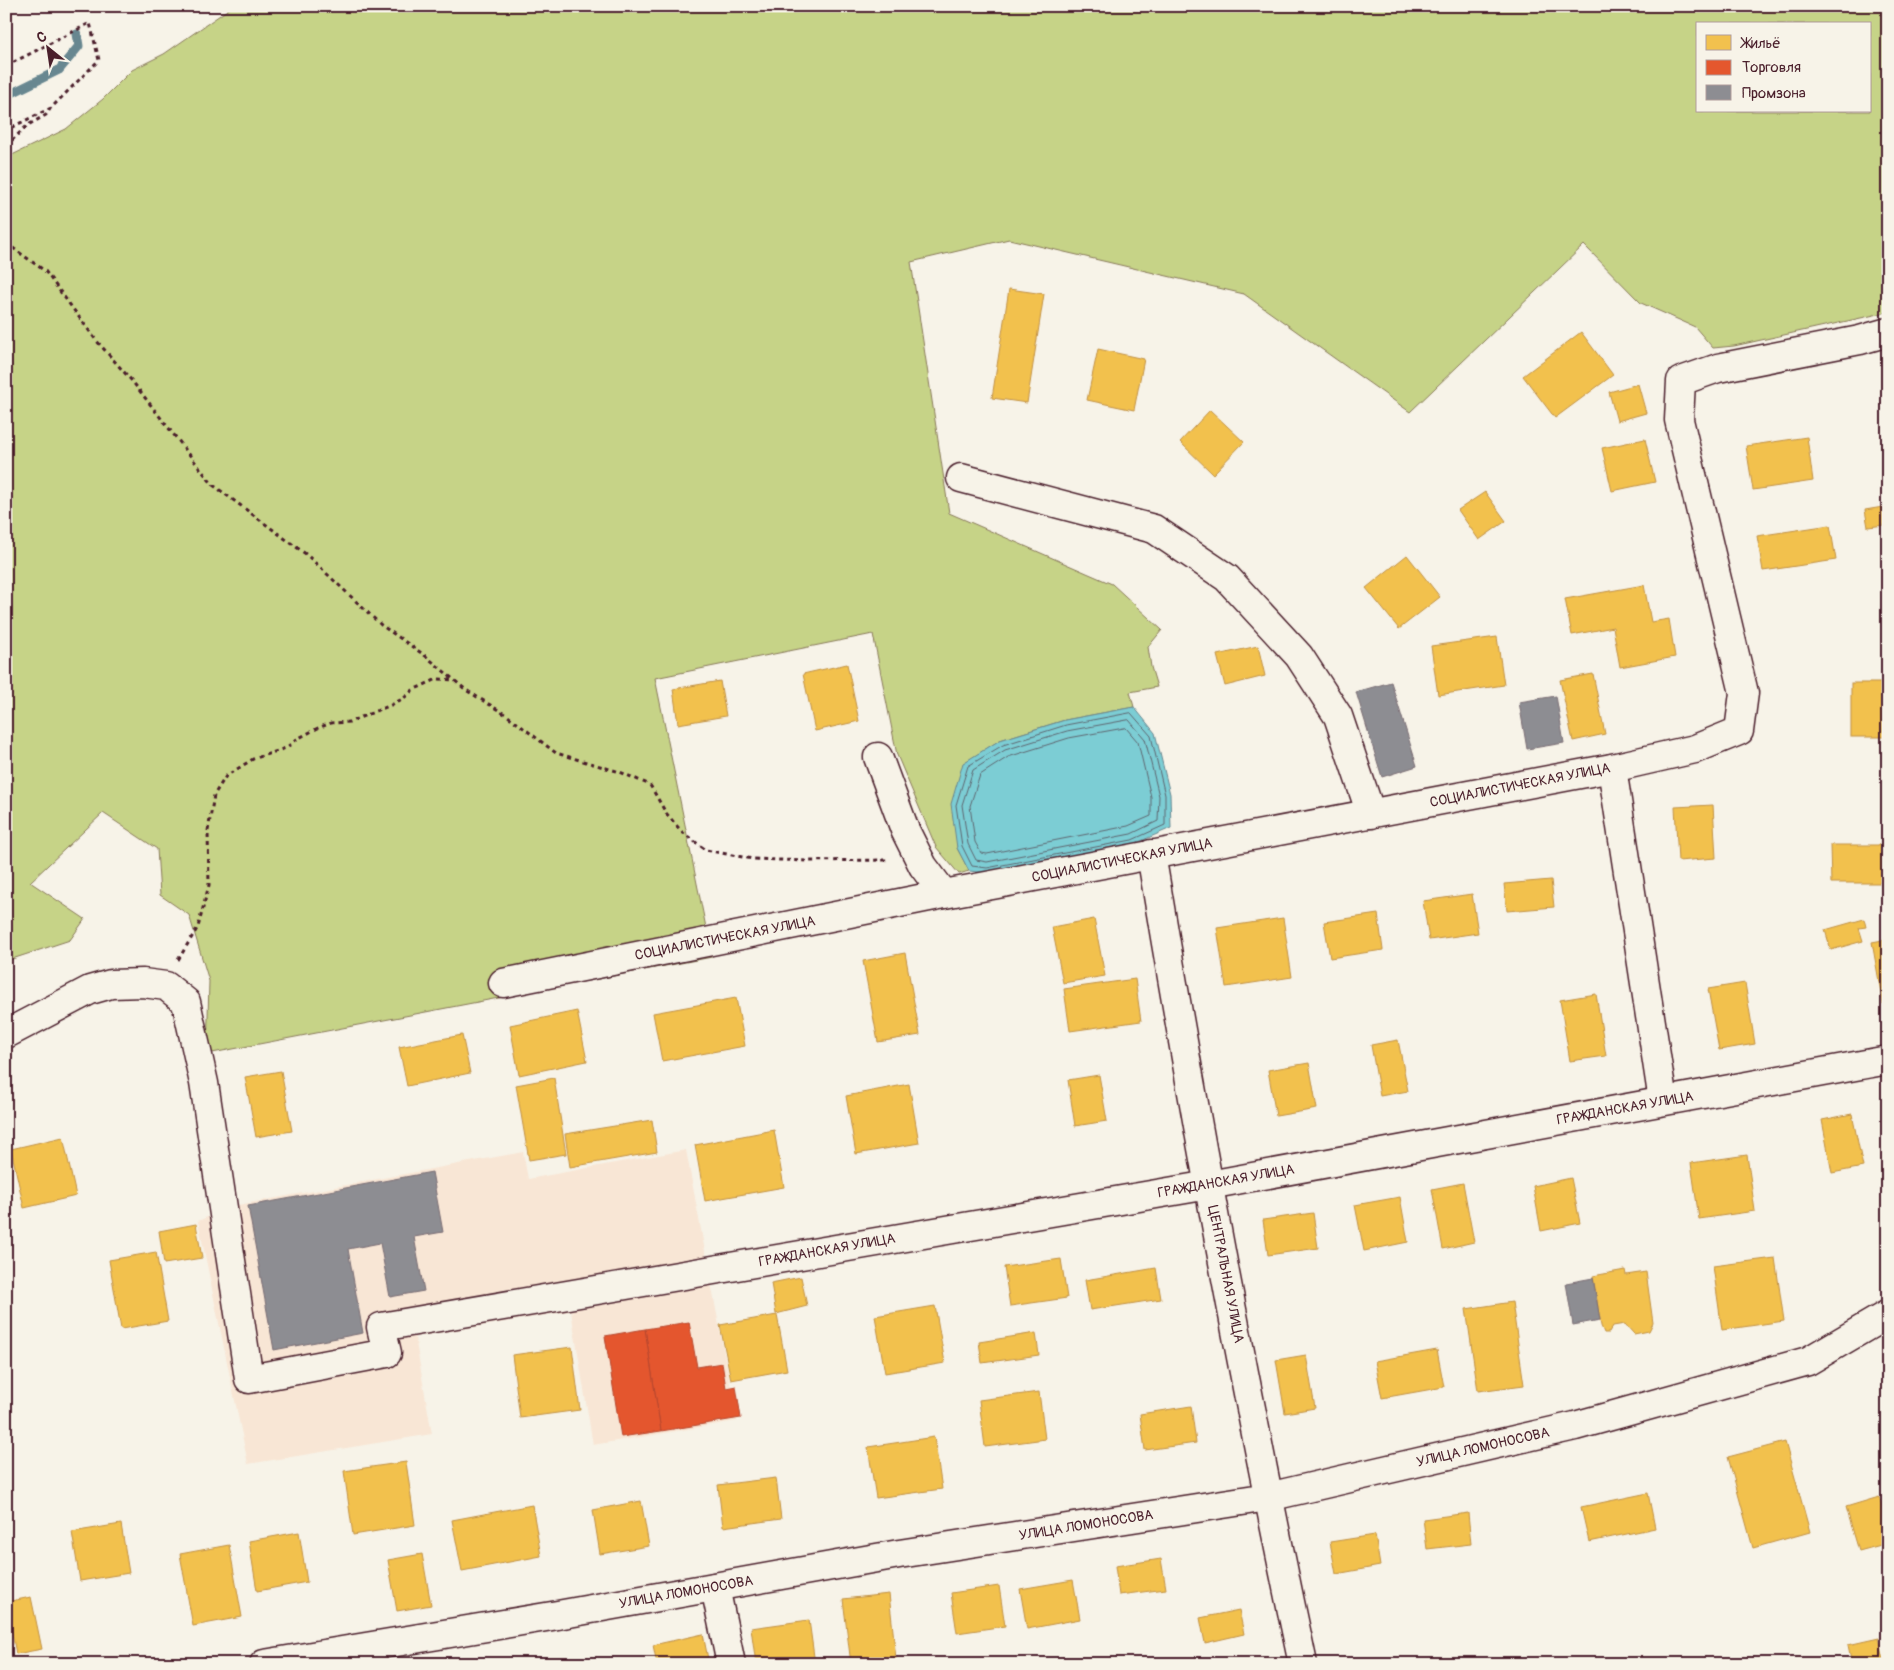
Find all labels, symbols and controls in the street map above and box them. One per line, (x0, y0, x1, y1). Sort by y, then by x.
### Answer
north arrow (22, 22, 72, 72)
legend (1696, 22, 1872, 112)
text: С (34, 27, 50, 47)
text: Жильё (1740, 34, 1781, 53)
text: Торговля (1742, 58, 1801, 77)
text: Промзона (1742, 84, 1806, 103)
street label: СОЦИАЛИСТИЧЕСКАЯ УЛИЦА (1428, 759, 1612, 811)
street label: СОЦИАЛИСТИЧЕСКАЯ УЛИЦА (1030, 834, 1214, 886)
street label: СОЦИАЛИСТИЧЕСКАЯ УЛИЦА (633, 912, 817, 964)
street label: ГРАЖДАНСКАЯ УЛИЦА (1555, 1088, 1695, 1128)
street label: ГРАЖДАНСКАЯ УЛИЦА (1156, 1161, 1296, 1201)
street label: ЦЕНТРАЛЬНАЯ УЛИЦА (1204, 1204, 1248, 1344)
street label: ГРАЖДАНСКАЯ УЛИЦА (757, 1230, 897, 1270)
street label: УЛИЦА ЛОМОНОСОВА (1415, 1423, 1551, 1471)
street label: УЛИЦА ЛОМОНОСОВА (1018, 1506, 1154, 1544)
street label: УЛИЦА ЛОМОНОСОВА (618, 1572, 754, 1612)

